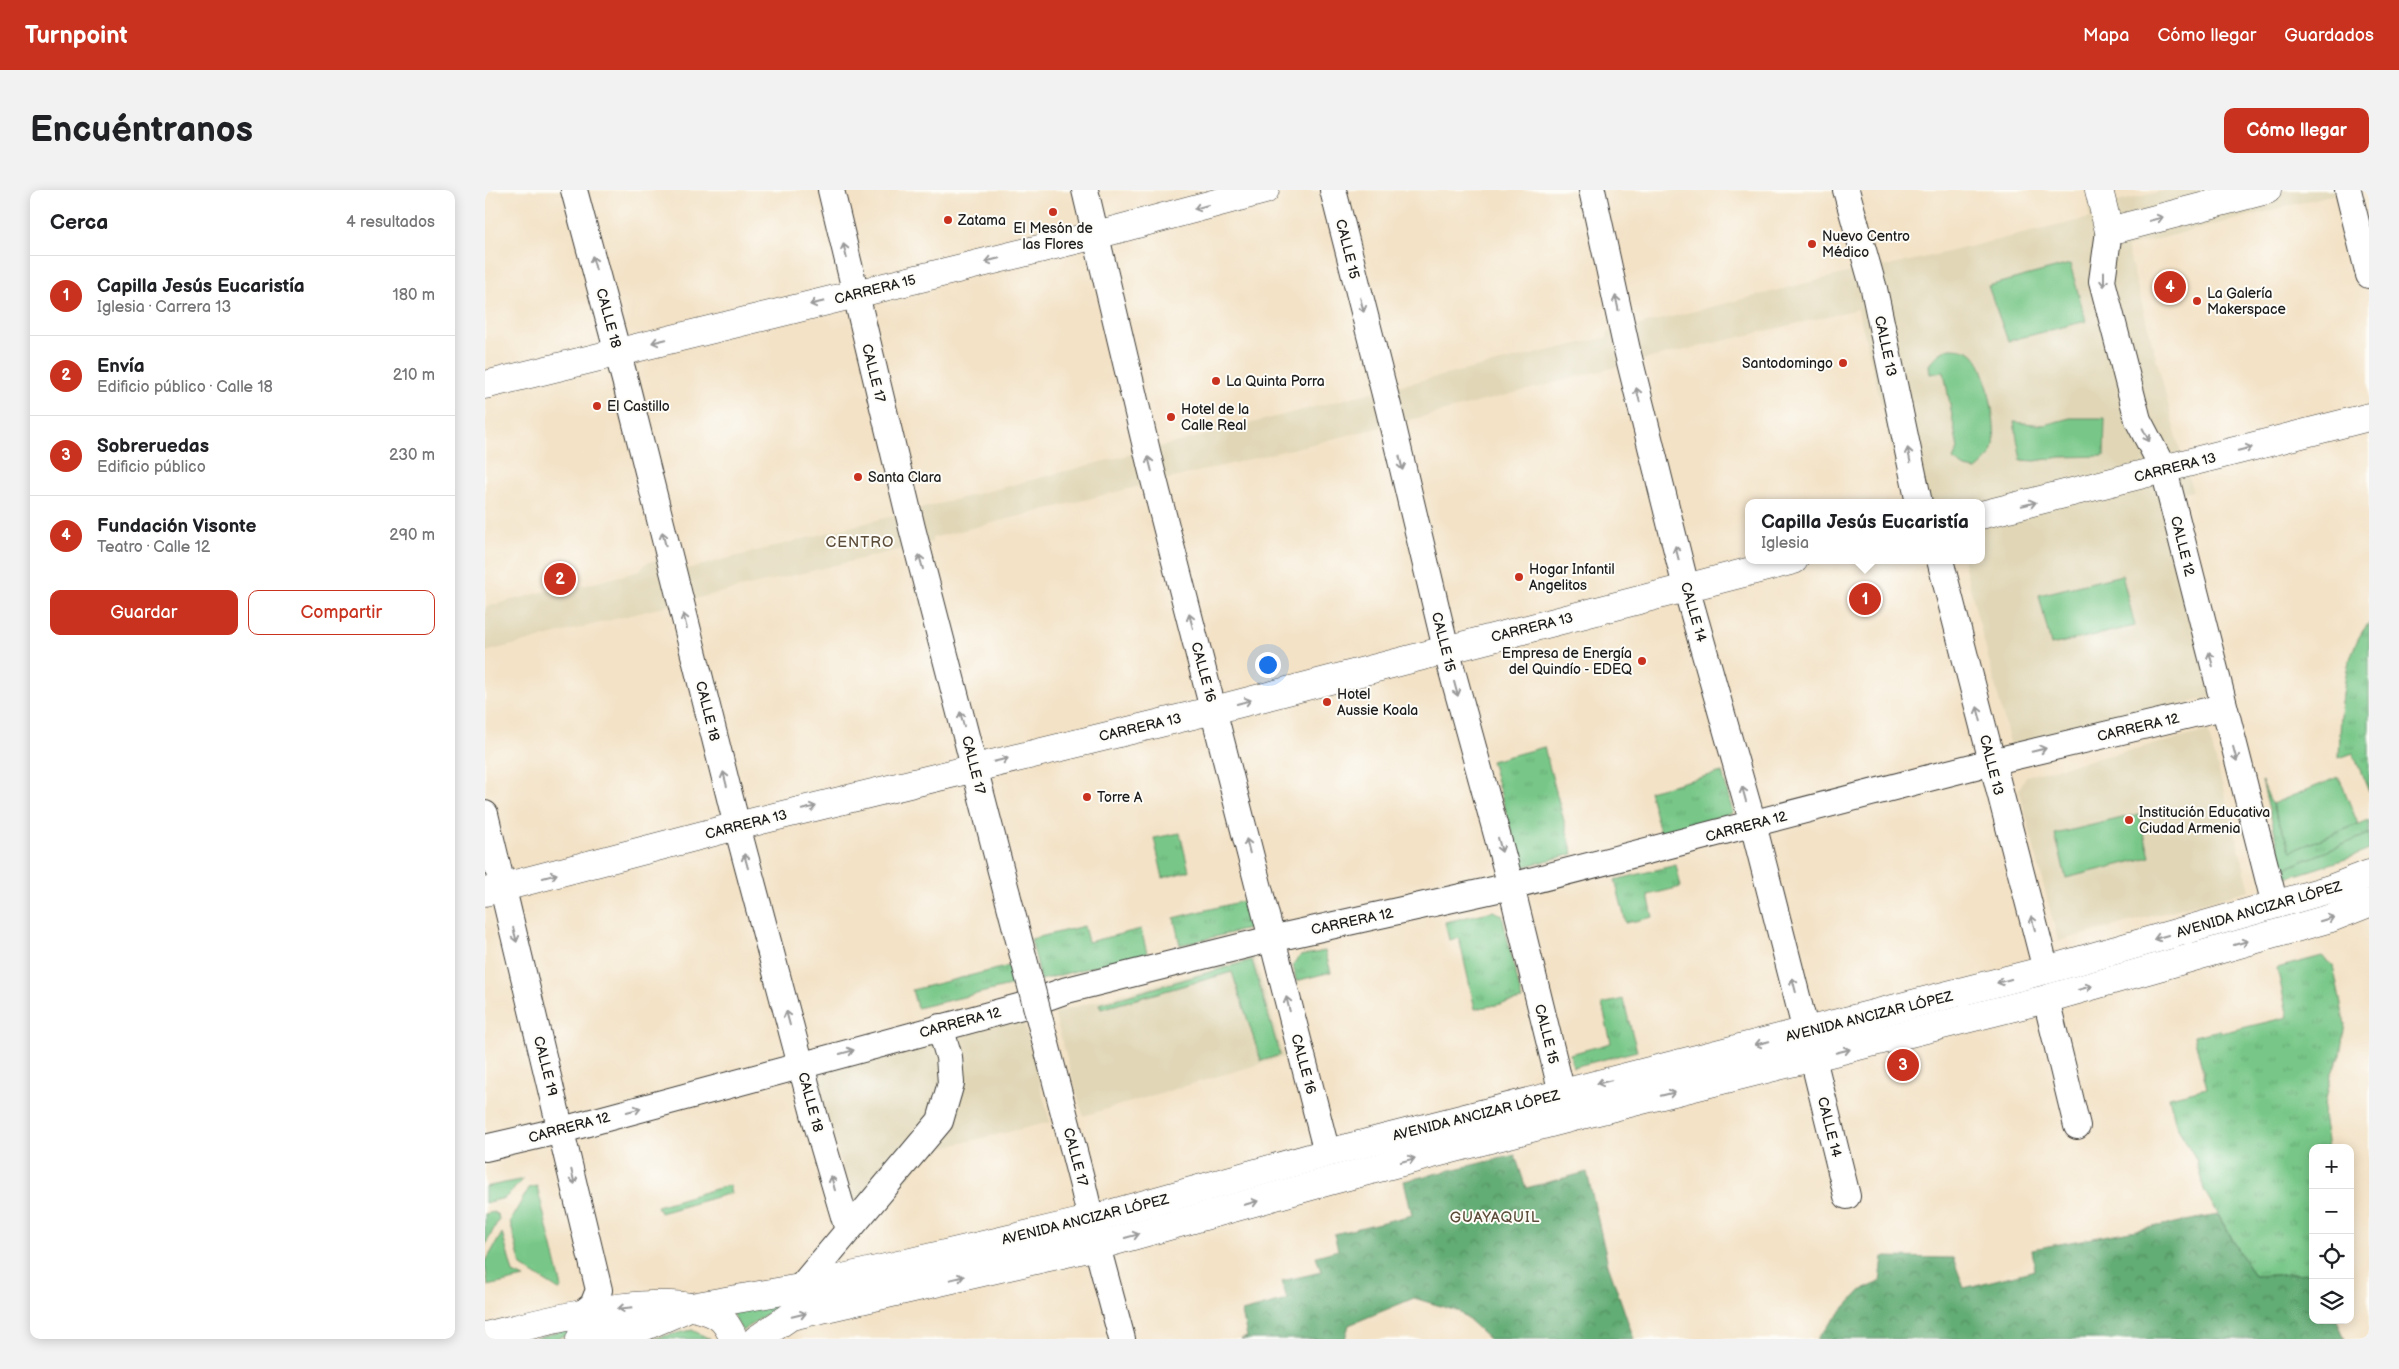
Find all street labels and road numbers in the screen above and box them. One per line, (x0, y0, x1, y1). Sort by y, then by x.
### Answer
street label: CALLE 15 (1332, 217, 1363, 281)
street label: CARRERA 15 (833, 271, 918, 308)
street label: CALLE 18 (592, 286, 625, 350)
street label: CALLE 13 (1871, 314, 1900, 378)
street label: CALLE 17 (858, 342, 889, 404)
street label: CARRERA 13 (2132, 449, 2218, 486)
street label: CALLE 12 (2167, 514, 2198, 579)
street label: CALLE 14 (1677, 580, 1710, 645)
street label: CARRERA 13 (1489, 609, 1575, 646)
street label: CALLE 15 (1428, 610, 1459, 674)
street label: CALLE 16 (1187, 640, 1220, 705)
street label: CALLE 18 (692, 679, 723, 743)
street label: CARRERA 13 (1097, 710, 1183, 745)
street label: CARRERA 12 (2095, 710, 2181, 745)
street label: CALLE 13 (1976, 733, 2007, 797)
street label: CALLE 17 (958, 734, 989, 796)
street label: CARRERA 13 (703, 806, 789, 843)
street label: CARRERA 12 (1704, 807, 1789, 846)
street label: AVENIDA ANCIZAR LÓPEZ (2174, 877, 2344, 941)
street label: CARRERA 12 (1309, 904, 1395, 938)
street label: AVENIDA ANCIZAR LÓPEZ (1784, 986, 1955, 1045)
street label: CALLE 15 (1531, 1002, 1562, 1066)
street label: CARRERA 12 (918, 1003, 1003, 1042)
street label: CALLE 16 (1287, 1032, 1320, 1097)
street label: CALLE 19 (530, 1034, 561, 1098)
street label: CALLE 18 (794, 1070, 827, 1134)
street label: AVENIDA ANCIZAR LÓPEZ (1391, 1085, 1562, 1144)
street label: CALLE 14 (1814, 1095, 1845, 1159)
street label: CARRERA 12 (527, 1108, 612, 1147)
street label: CALLE 17 (1060, 1126, 1092, 1188)
street label: AVENIDA ANCIZAR LÓPEZ (1000, 1189, 1171, 1248)

